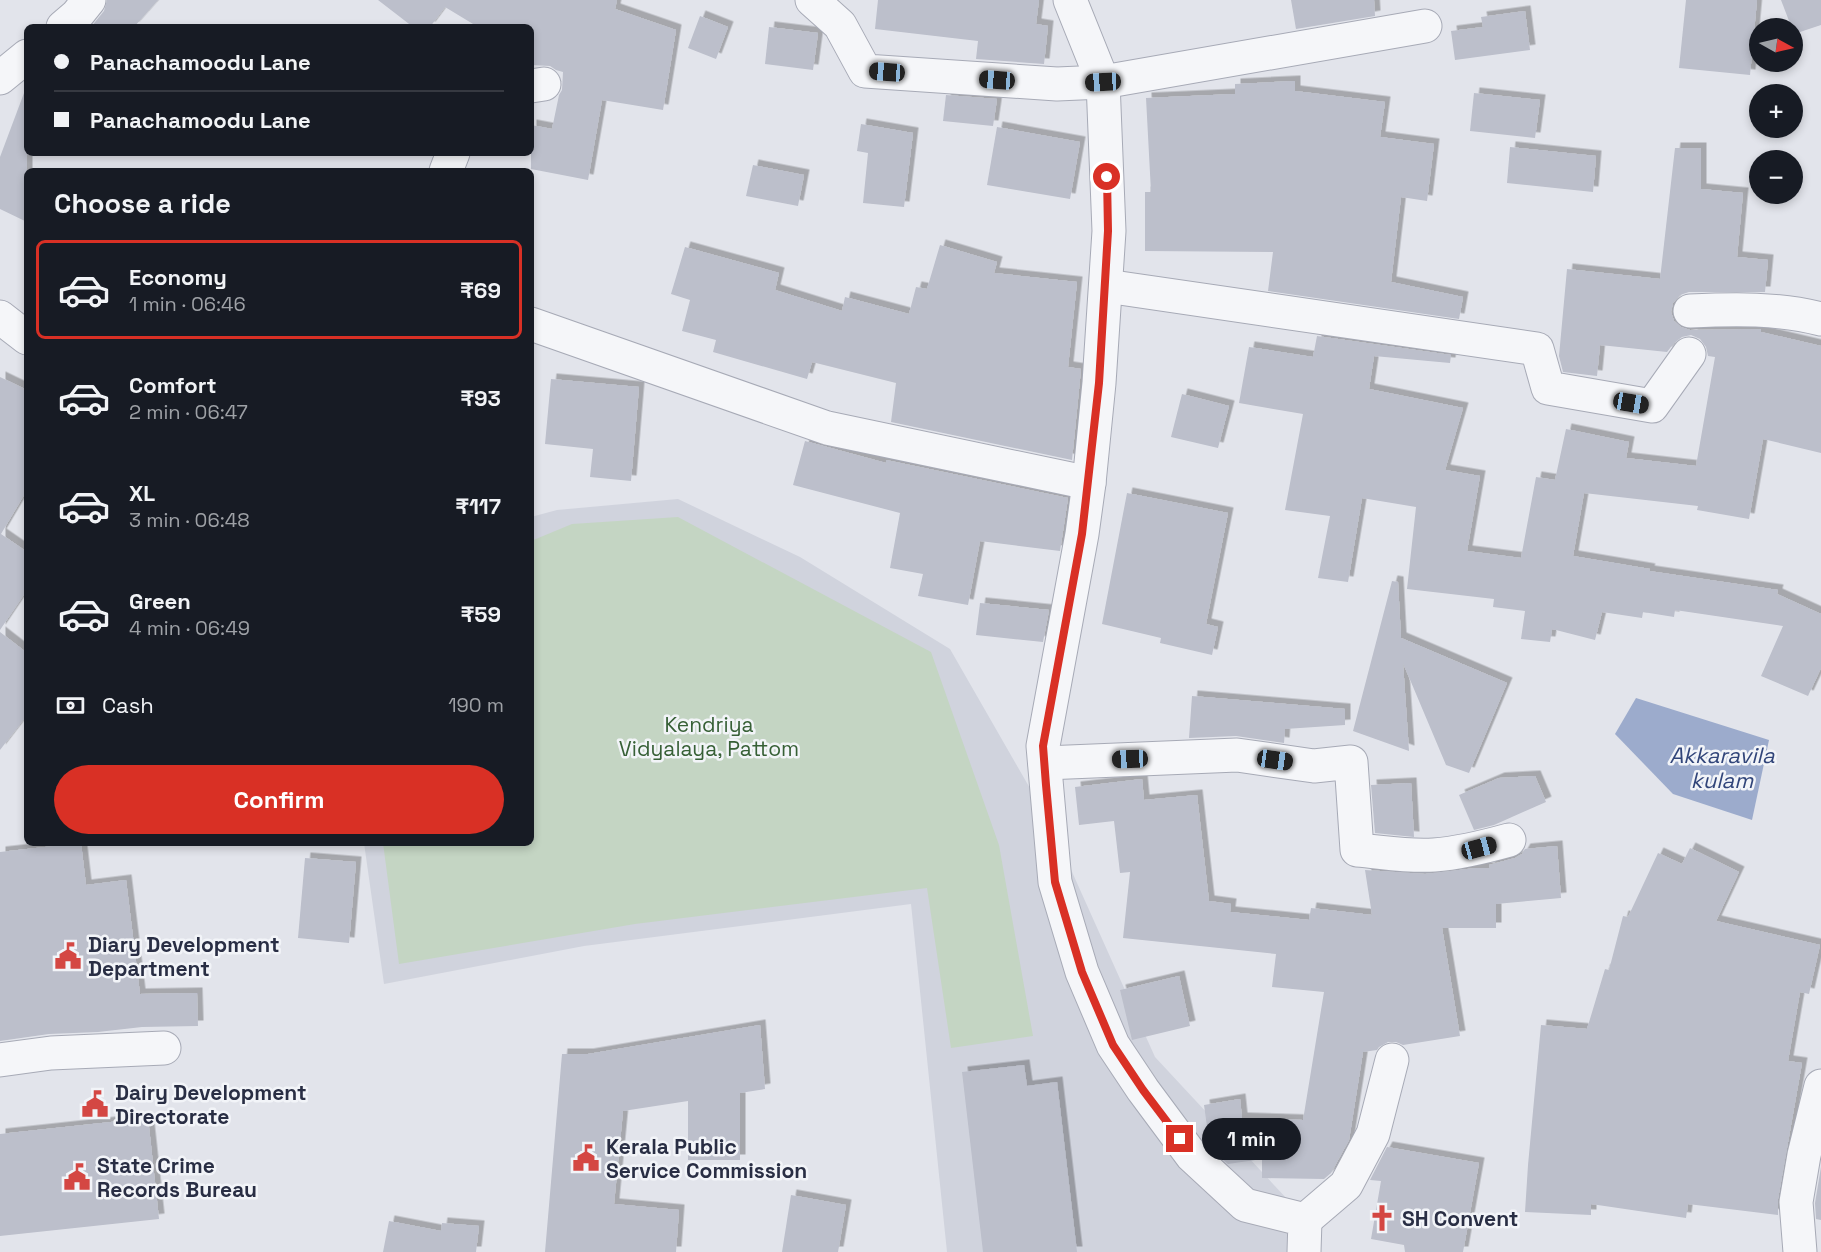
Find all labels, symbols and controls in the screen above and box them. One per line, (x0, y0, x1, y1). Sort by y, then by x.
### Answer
north arrow (1749, 18, 1803, 72)
map controls (1749, 18, 1803, 204)
text: Panachamoodu Lane (90, 48, 311, 76)
car (868, 62, 906, 82)
car (978, 70, 1016, 90)
car (1085, 72, 1121, 92)
button: + (1749, 84, 1803, 138)
text: Panachamoodu Lane (90, 106, 311, 134)
button: − (1749, 150, 1803, 204)
route start (1093, 163, 1120, 190)
text: Choose a ride (54, 186, 231, 221)
icon: car (57, 263, 111, 317)
text: Economy (129, 263, 227, 291)
text: ₹69 (460, 276, 501, 304)
text: 1 min · 06:46 (129, 291, 246, 317)
icon: car (57, 371, 111, 425)
text: Comfort (129, 371, 217, 399)
text: ₹93 (460, 384, 501, 412)
car (1612, 391, 1650, 415)
text: 2 min · 06:47 (129, 399, 248, 425)
icon: car (57, 479, 111, 533)
text: XL (129, 479, 155, 507)
text: ₹117 (455, 492, 501, 520)
text: 3 min · 06:48 (129, 507, 250, 533)
icon: car (57, 587, 111, 641)
text: Green (129, 587, 191, 615)
text: ₹59 (461, 600, 501, 628)
text: 4 min · 06:49 (129, 615, 250, 641)
icon: cash (54, 689, 87, 722)
text: Cash (102, 691, 154, 719)
text: 190 m (448, 692, 504, 718)
park label: Kendriya Vidyalaya, Pattom (619, 711, 799, 762)
water label: Akkaravila kulam (1669, 741, 1775, 794)
car (1112, 749, 1148, 769)
car (1256, 749, 1294, 771)
button: Confirm (54, 765, 504, 834)
car (1459, 835, 1499, 861)
place label: Diary Development Department (88, 931, 280, 982)
public building icon: Diary Development Department (53, 941, 83, 971)
place label: Dairy Development Directorate (115, 1079, 307, 1130)
public building icon: Dairy Development Directorate (80, 1089, 110, 1119)
callout: 1 min (1201, 1118, 1300, 1160)
route end (1166, 1125, 1193, 1152)
text: 1 min (1227, 1126, 1276, 1152)
place label: Kerala Public Service Commission (606, 1133, 807, 1184)
public building icon: Kerala Public Service Commission (571, 1143, 601, 1173)
place label: State Crime Records Bureau (97, 1152, 257, 1203)
public building icon: State Crime Records Bureau (62, 1162, 92, 1192)
church icon: SH Convent (1367, 1203, 1397, 1233)
place label: SH Convent (1402, 1205, 1518, 1232)

